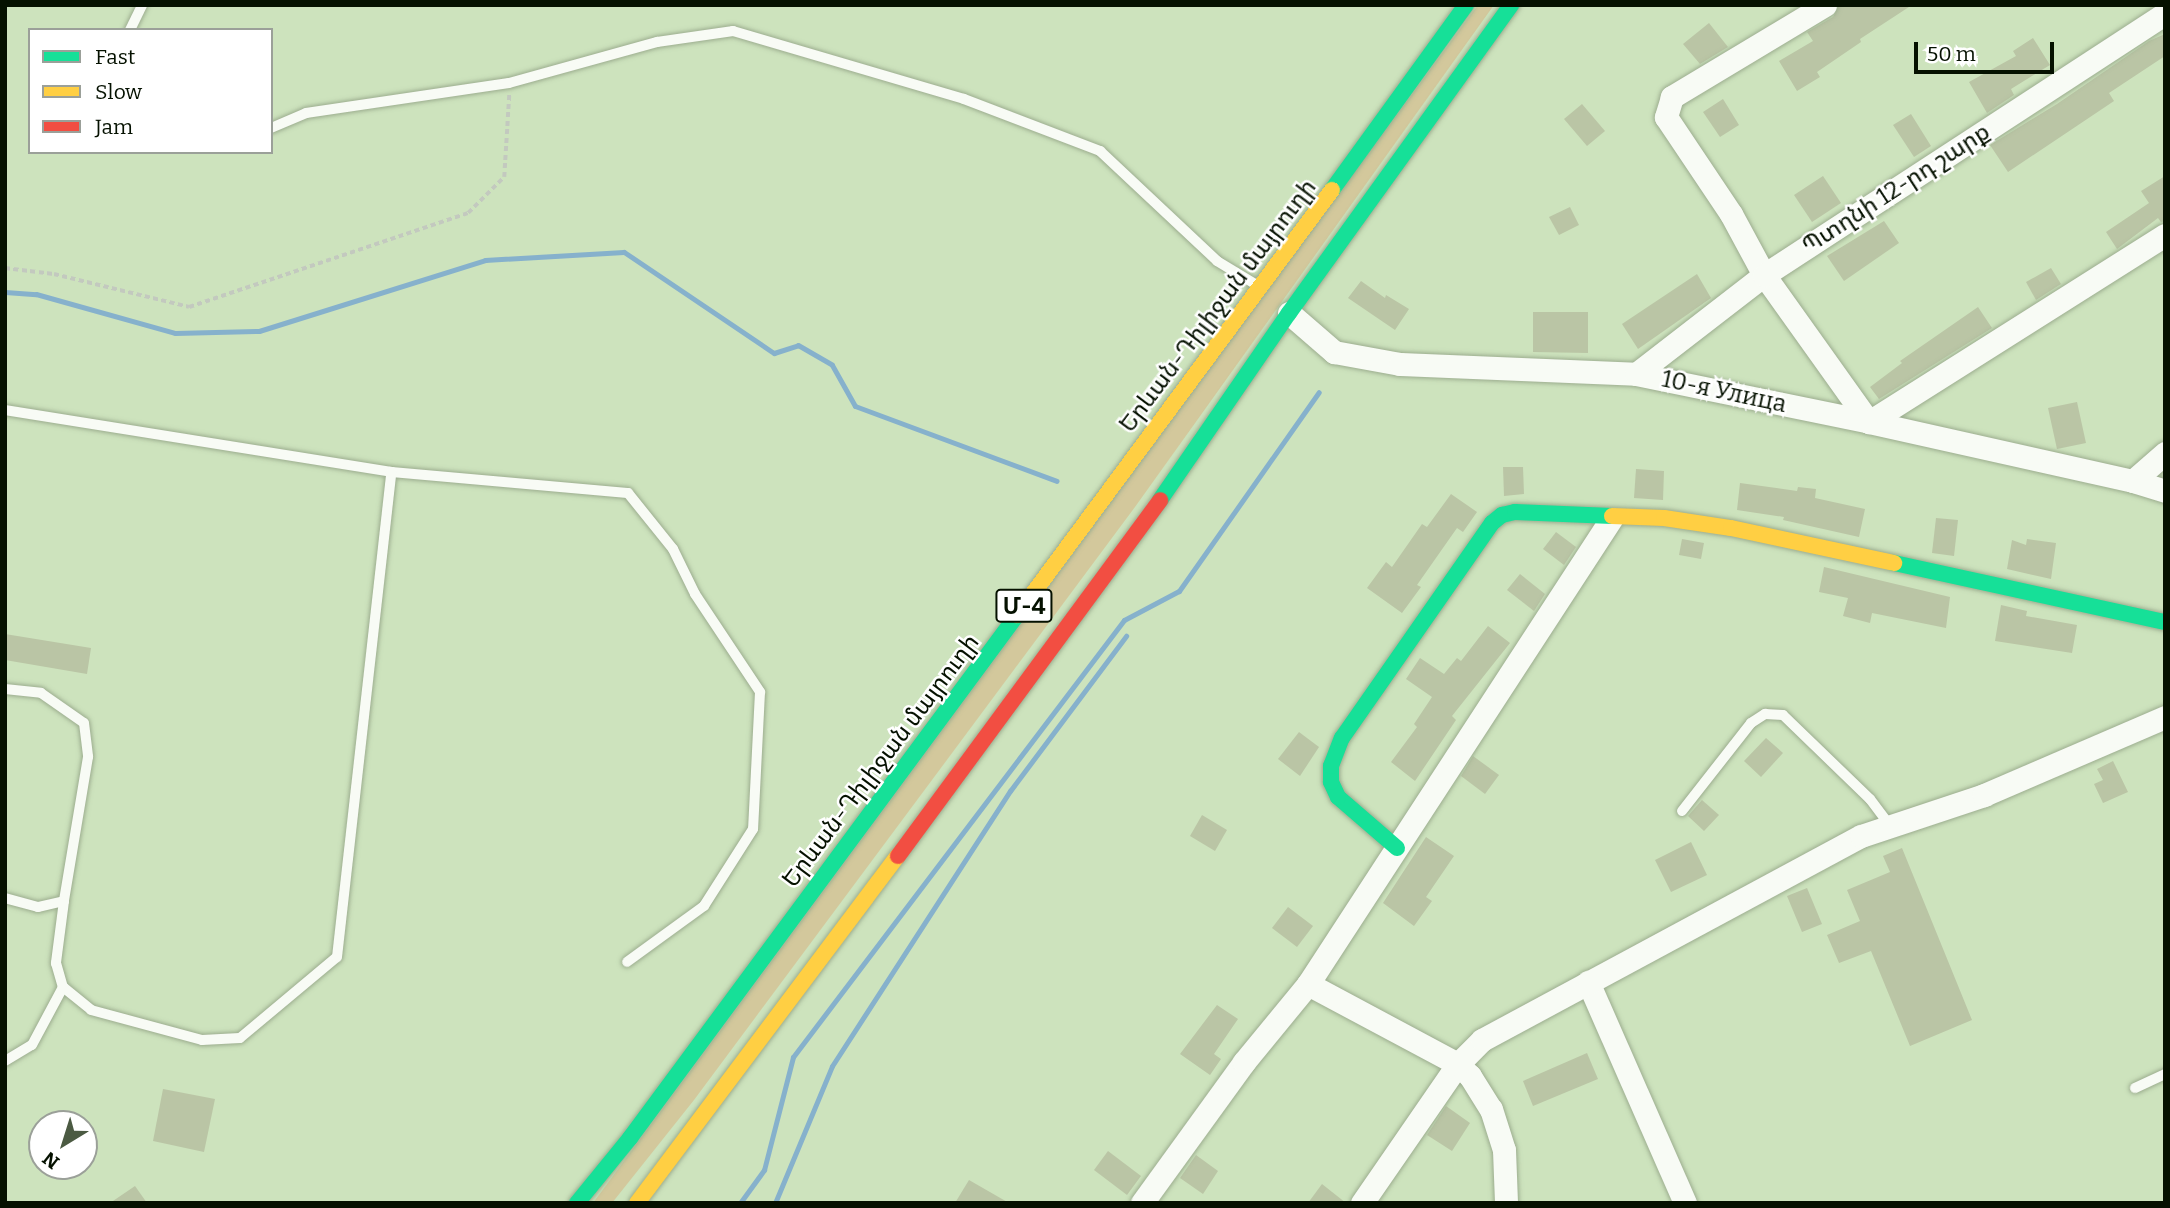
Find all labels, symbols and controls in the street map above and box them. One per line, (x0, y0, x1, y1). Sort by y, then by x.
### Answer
legend (28, 28, 273, 154)
scale bar (1918, 28, 2058, 72)
text: 50 m (1927, 41, 1976, 67)
text: Fast (95, 44, 135, 70)
text: Slow (95, 79, 142, 105)
text: Jam (95, 114, 133, 140)
street label: Պտղնի 12-րդ շարք (1797, 117, 1995, 261)
street label: Երևան-Դիլիջան մայրուղի (1113, 174, 1323, 438)
street label: 10-я Улица (1659, 365, 1789, 419)
road number: Մ-4 (994, 586, 1054, 626)
street label: Երևան-Դիլիջան մայրուղի (776, 629, 986, 893)
north arrow (28, 1110, 98, 1180)
text: N (38, 1147, 64, 1174)

